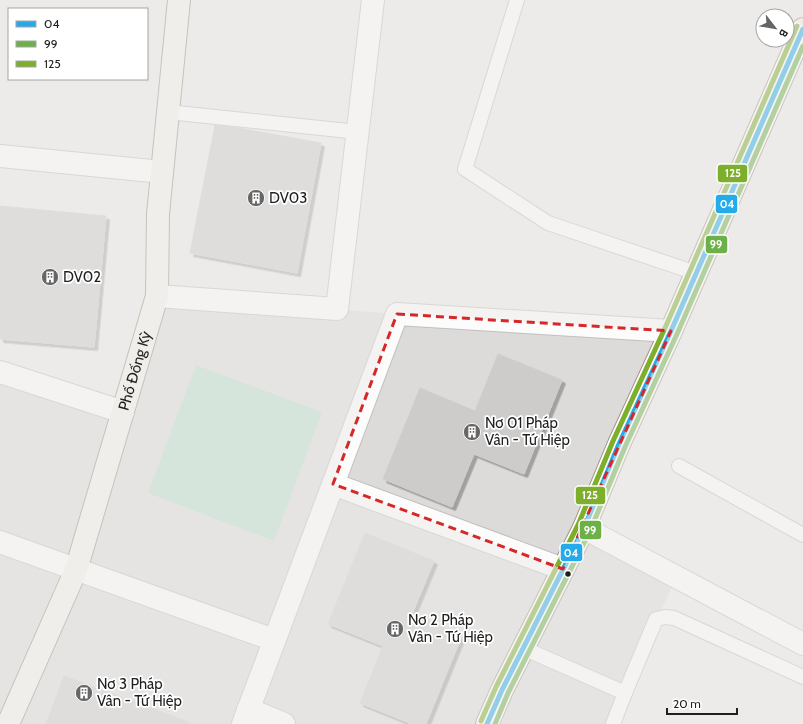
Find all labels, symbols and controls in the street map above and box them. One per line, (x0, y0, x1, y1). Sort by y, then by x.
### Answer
legend (8, 8, 148, 80)
north arrow (755, 8, 795, 48)
text: 04 (44, 16, 59, 31)
text: B (776, 27, 791, 40)
text: 99 (44, 36, 58, 51)
text: 125 (44, 56, 61, 71)
line badge: 125 (717, 164, 748, 183)
text: 125 (725, 166, 741, 180)
building icon: DV03 (246, 188, 266, 208)
place label: DV03 (269, 189, 307, 207)
line badge: 04 (715, 194, 738, 214)
text: 04 (720, 197, 734, 211)
line badge: 99 (705, 235, 728, 254)
text: 99 (710, 237, 722, 251)
building icon: DV02 (40, 267, 60, 287)
place label: DV02 (63, 268, 101, 286)
street label: Phố Đống Kỳ (115, 329, 155, 413)
place label: Nơ 01 Pháp Vân - Tứ Hiệp (485, 414, 570, 449)
building icon: Nơ 01 Pháp Vân - Tứ Hiệp (462, 422, 482, 442)
line badge: 125 (575, 486, 606, 505)
text: 125 (582, 488, 598, 502)
line badge: 99 (579, 520, 602, 540)
text: 99 (584, 523, 596, 537)
line badge: 04 (560, 543, 583, 562)
text: 04 (564, 546, 578, 560)
unlabelled marker (563, 569, 573, 579)
place label: Nơ 2 Pháp Vân - Tứ Hiệp (408, 611, 493, 646)
building icon: Nơ 2 Pháp Vân - Tứ Hiệp (385, 619, 405, 639)
place label: Nơ 3 Pháp Vân - Tứ Hiệp (97, 675, 182, 710)
building icon: Nơ 3 Pháp Vân - Tứ Hiệp (74, 683, 94, 703)
scale bar (667, 690, 737, 716)
text: 20 m (673, 696, 701, 711)

